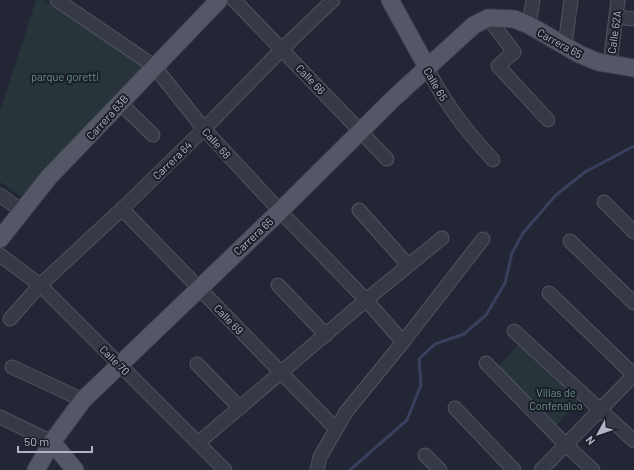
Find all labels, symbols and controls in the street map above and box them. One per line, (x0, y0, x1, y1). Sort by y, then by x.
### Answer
street label: Calle 62A (605, 9, 624, 54)
street label: Carrera 65 (535, 25, 585, 61)
street label: Calle 66 (294, 61, 329, 97)
street label: Calle 65 (421, 65, 451, 103)
park label: parque goretti (31, 70, 99, 83)
street label: Carrera 63B (83, 92, 131, 142)
street label: Calle 68 (200, 125, 234, 161)
street label: Carrera 64 (150, 138, 194, 182)
street label: Carrera 65 (231, 214, 276, 258)
street label: Calle 69 (212, 301, 247, 337)
street label: Calle 70 (97, 342, 133, 378)
park label: Villas de Confenalco (529, 386, 583, 412)
north arrow (578, 414, 618, 454)
scale bar (18, 428, 92, 454)
text: 50 m (24, 434, 49, 448)
text: N (583, 434, 597, 448)

